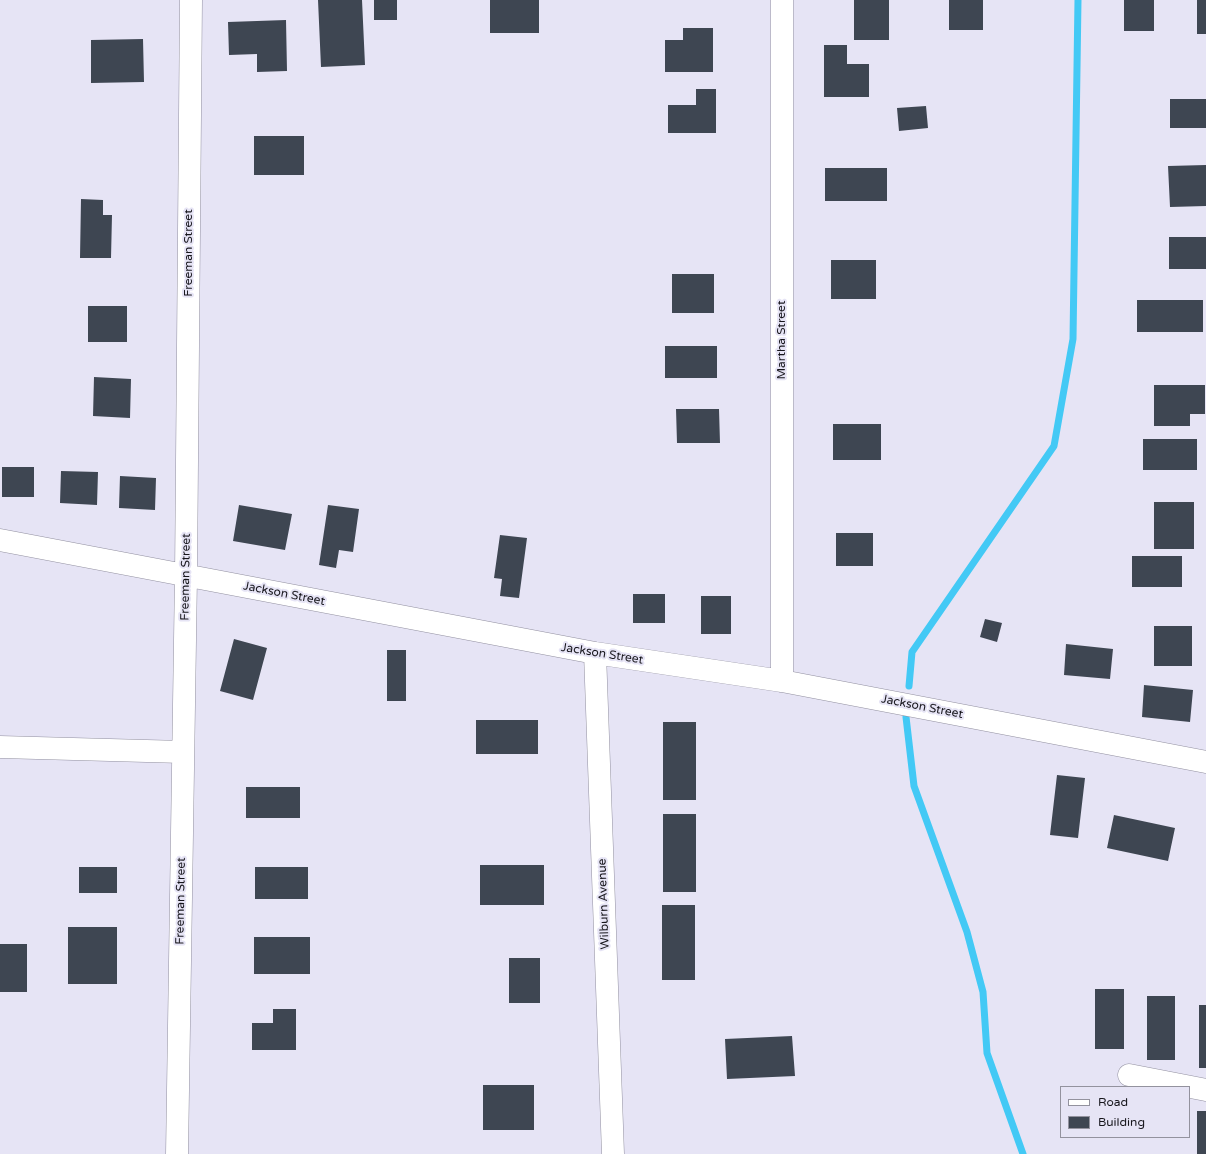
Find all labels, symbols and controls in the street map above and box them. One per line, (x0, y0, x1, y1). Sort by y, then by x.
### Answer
street label: Freeman Street (182, 209, 196, 297)
street label: Martha Street (775, 301, 789, 379)
street label: Freeman Street (178, 533, 194, 621)
street label: Jackson Street (242, 579, 326, 609)
street label: Jackson Street (560, 640, 644, 668)
street label: Jackson Street (880, 692, 964, 722)
street label: Freeman Street (173, 857, 189, 945)
street label: Wilburn Avenue (595, 858, 613, 950)
legend (1060, 1086, 1190, 1138)
text: Road (1098, 1095, 1128, 1109)
text: Building (1098, 1115, 1145, 1129)

